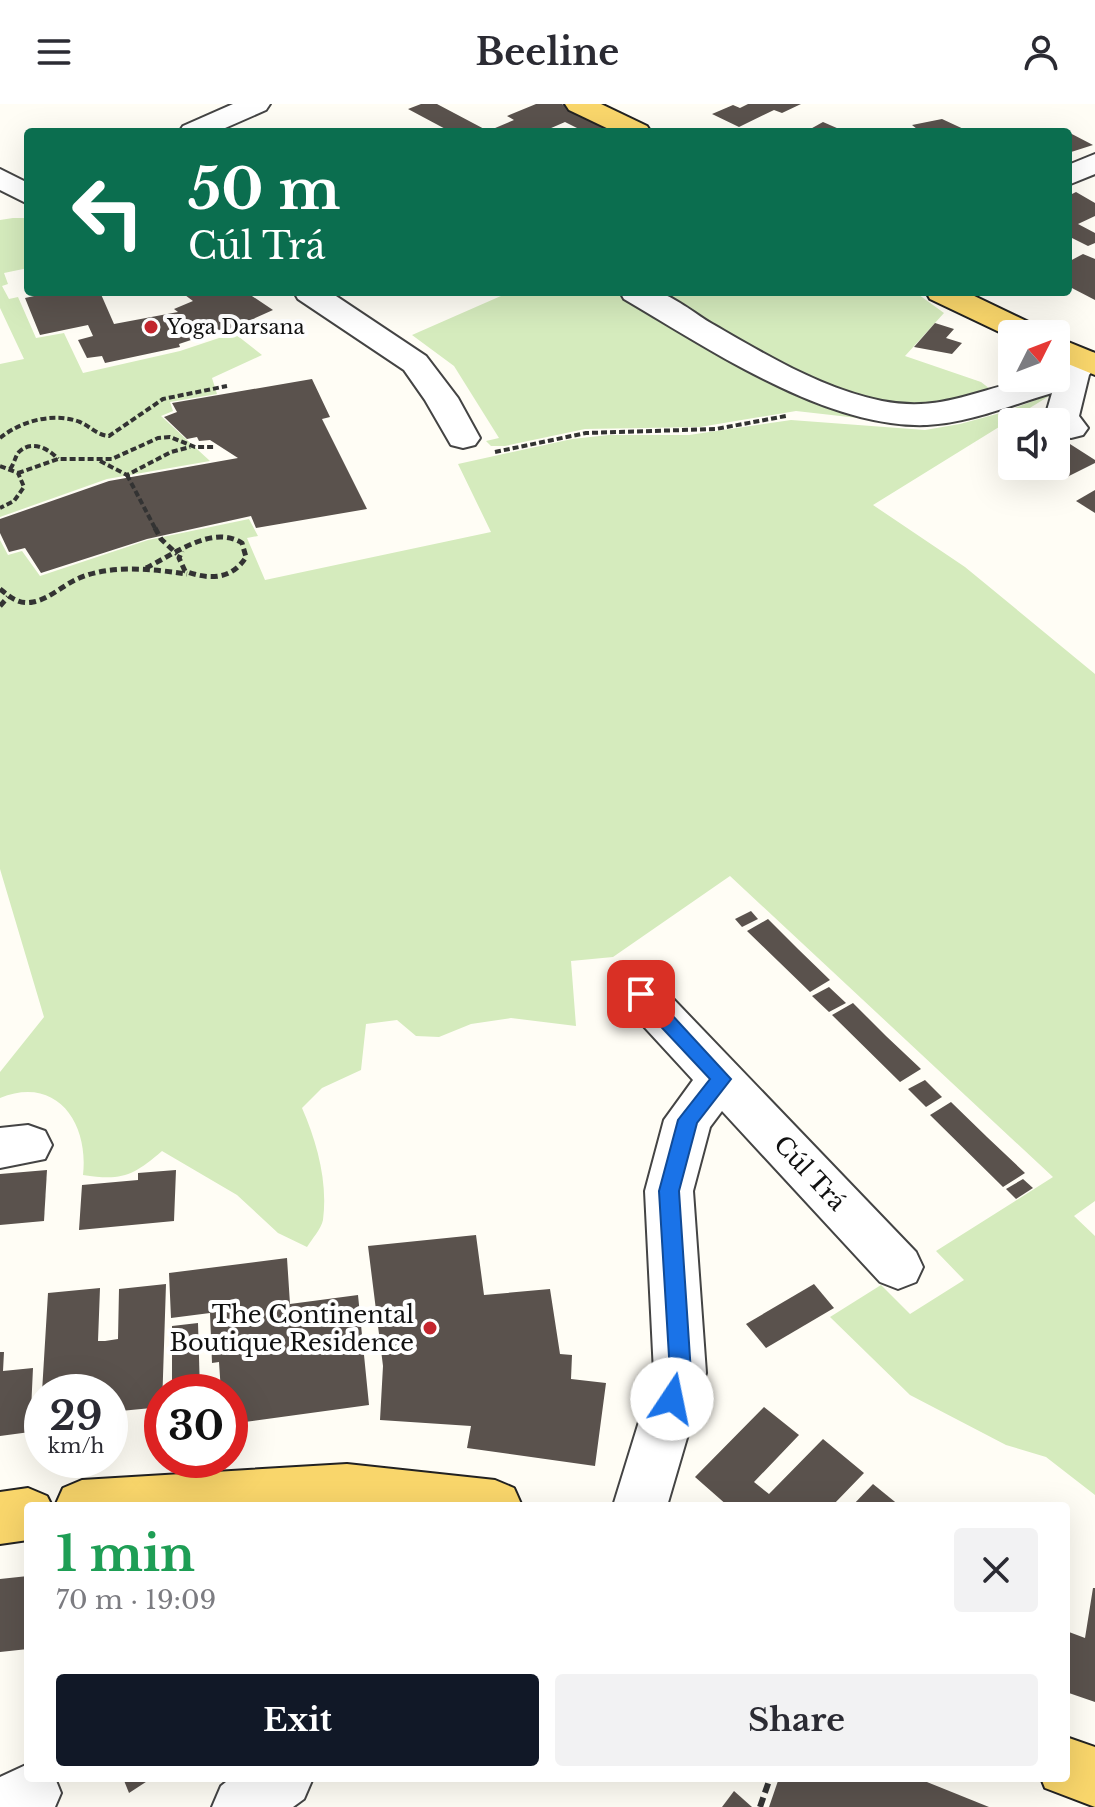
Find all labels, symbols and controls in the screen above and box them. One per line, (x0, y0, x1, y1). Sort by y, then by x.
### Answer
icon: menu (32, 30, 76, 74)
text: Beeline (476, 30, 619, 75)
icon: person (1019, 30, 1063, 74)
text: 50 m (188, 155, 340, 224)
icon: left (56, 160, 160, 264)
text: Cúl Trá (188, 224, 325, 269)
place label: Yoga Darsana (166, 315, 305, 339)
marker: Yoga Darsana (142, 318, 160, 336)
north arrow (998, 320, 1070, 392)
map controls (998, 320, 1070, 480)
button: sound (998, 408, 1070, 480)
pin (607, 960, 675, 1028)
icon: arrive (619, 972, 663, 1016)
street label: Cúl Trá (768, 1130, 852, 1217)
place label: The Continental Boutique Residence (169, 1300, 414, 1357)
marker: The Continental Boutique Residence (421, 1319, 439, 1337)
position arrow (630, 1357, 714, 1441)
speed limit sign: 30 (144, 1374, 248, 1478)
text: 29 (50, 1391, 103, 1441)
text: km/h (48, 1434, 104, 1458)
text: 1 min (56, 1524, 195, 1584)
button: close (954, 1528, 1038, 1612)
text: 70 m · 19:09 (56, 1584, 216, 1616)
button: Exit (56, 1674, 539, 1766)
button: Share (555, 1674, 1038, 1766)

